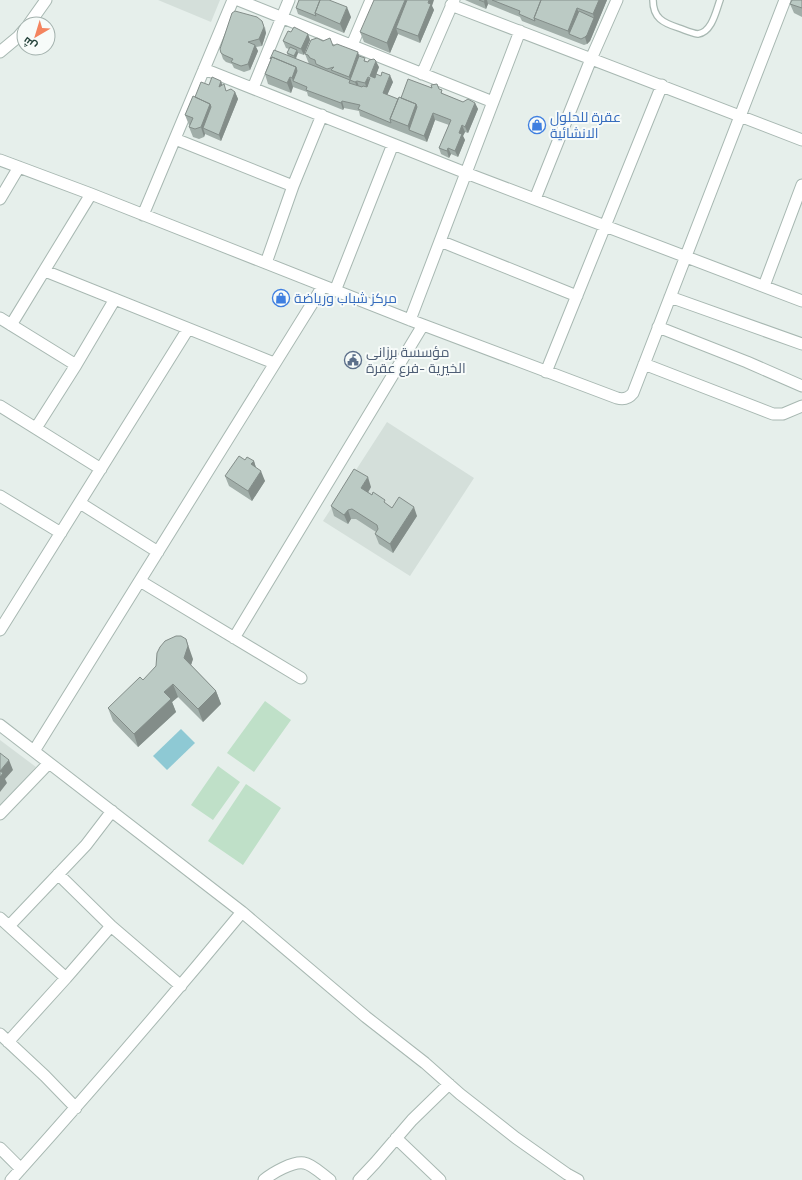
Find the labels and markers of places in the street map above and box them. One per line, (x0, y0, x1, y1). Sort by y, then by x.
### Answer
place label: عقرة للحلول الانشائیة (550, 106, 621, 143)
shop icon: عقرة للحلول الانشائیة (527, 115, 547, 135)
place label: مركز شباب ورياضة (294, 287, 397, 308)
shop icon: مركز شباب ورياضة (271, 288, 291, 308)
place label: مؤسسة برزانى الخيرية -فرع عقرة (366, 341, 466, 378)
public building icon: مؤسسة برزانى الخيرية -فرع عقرة (343, 350, 363, 370)

